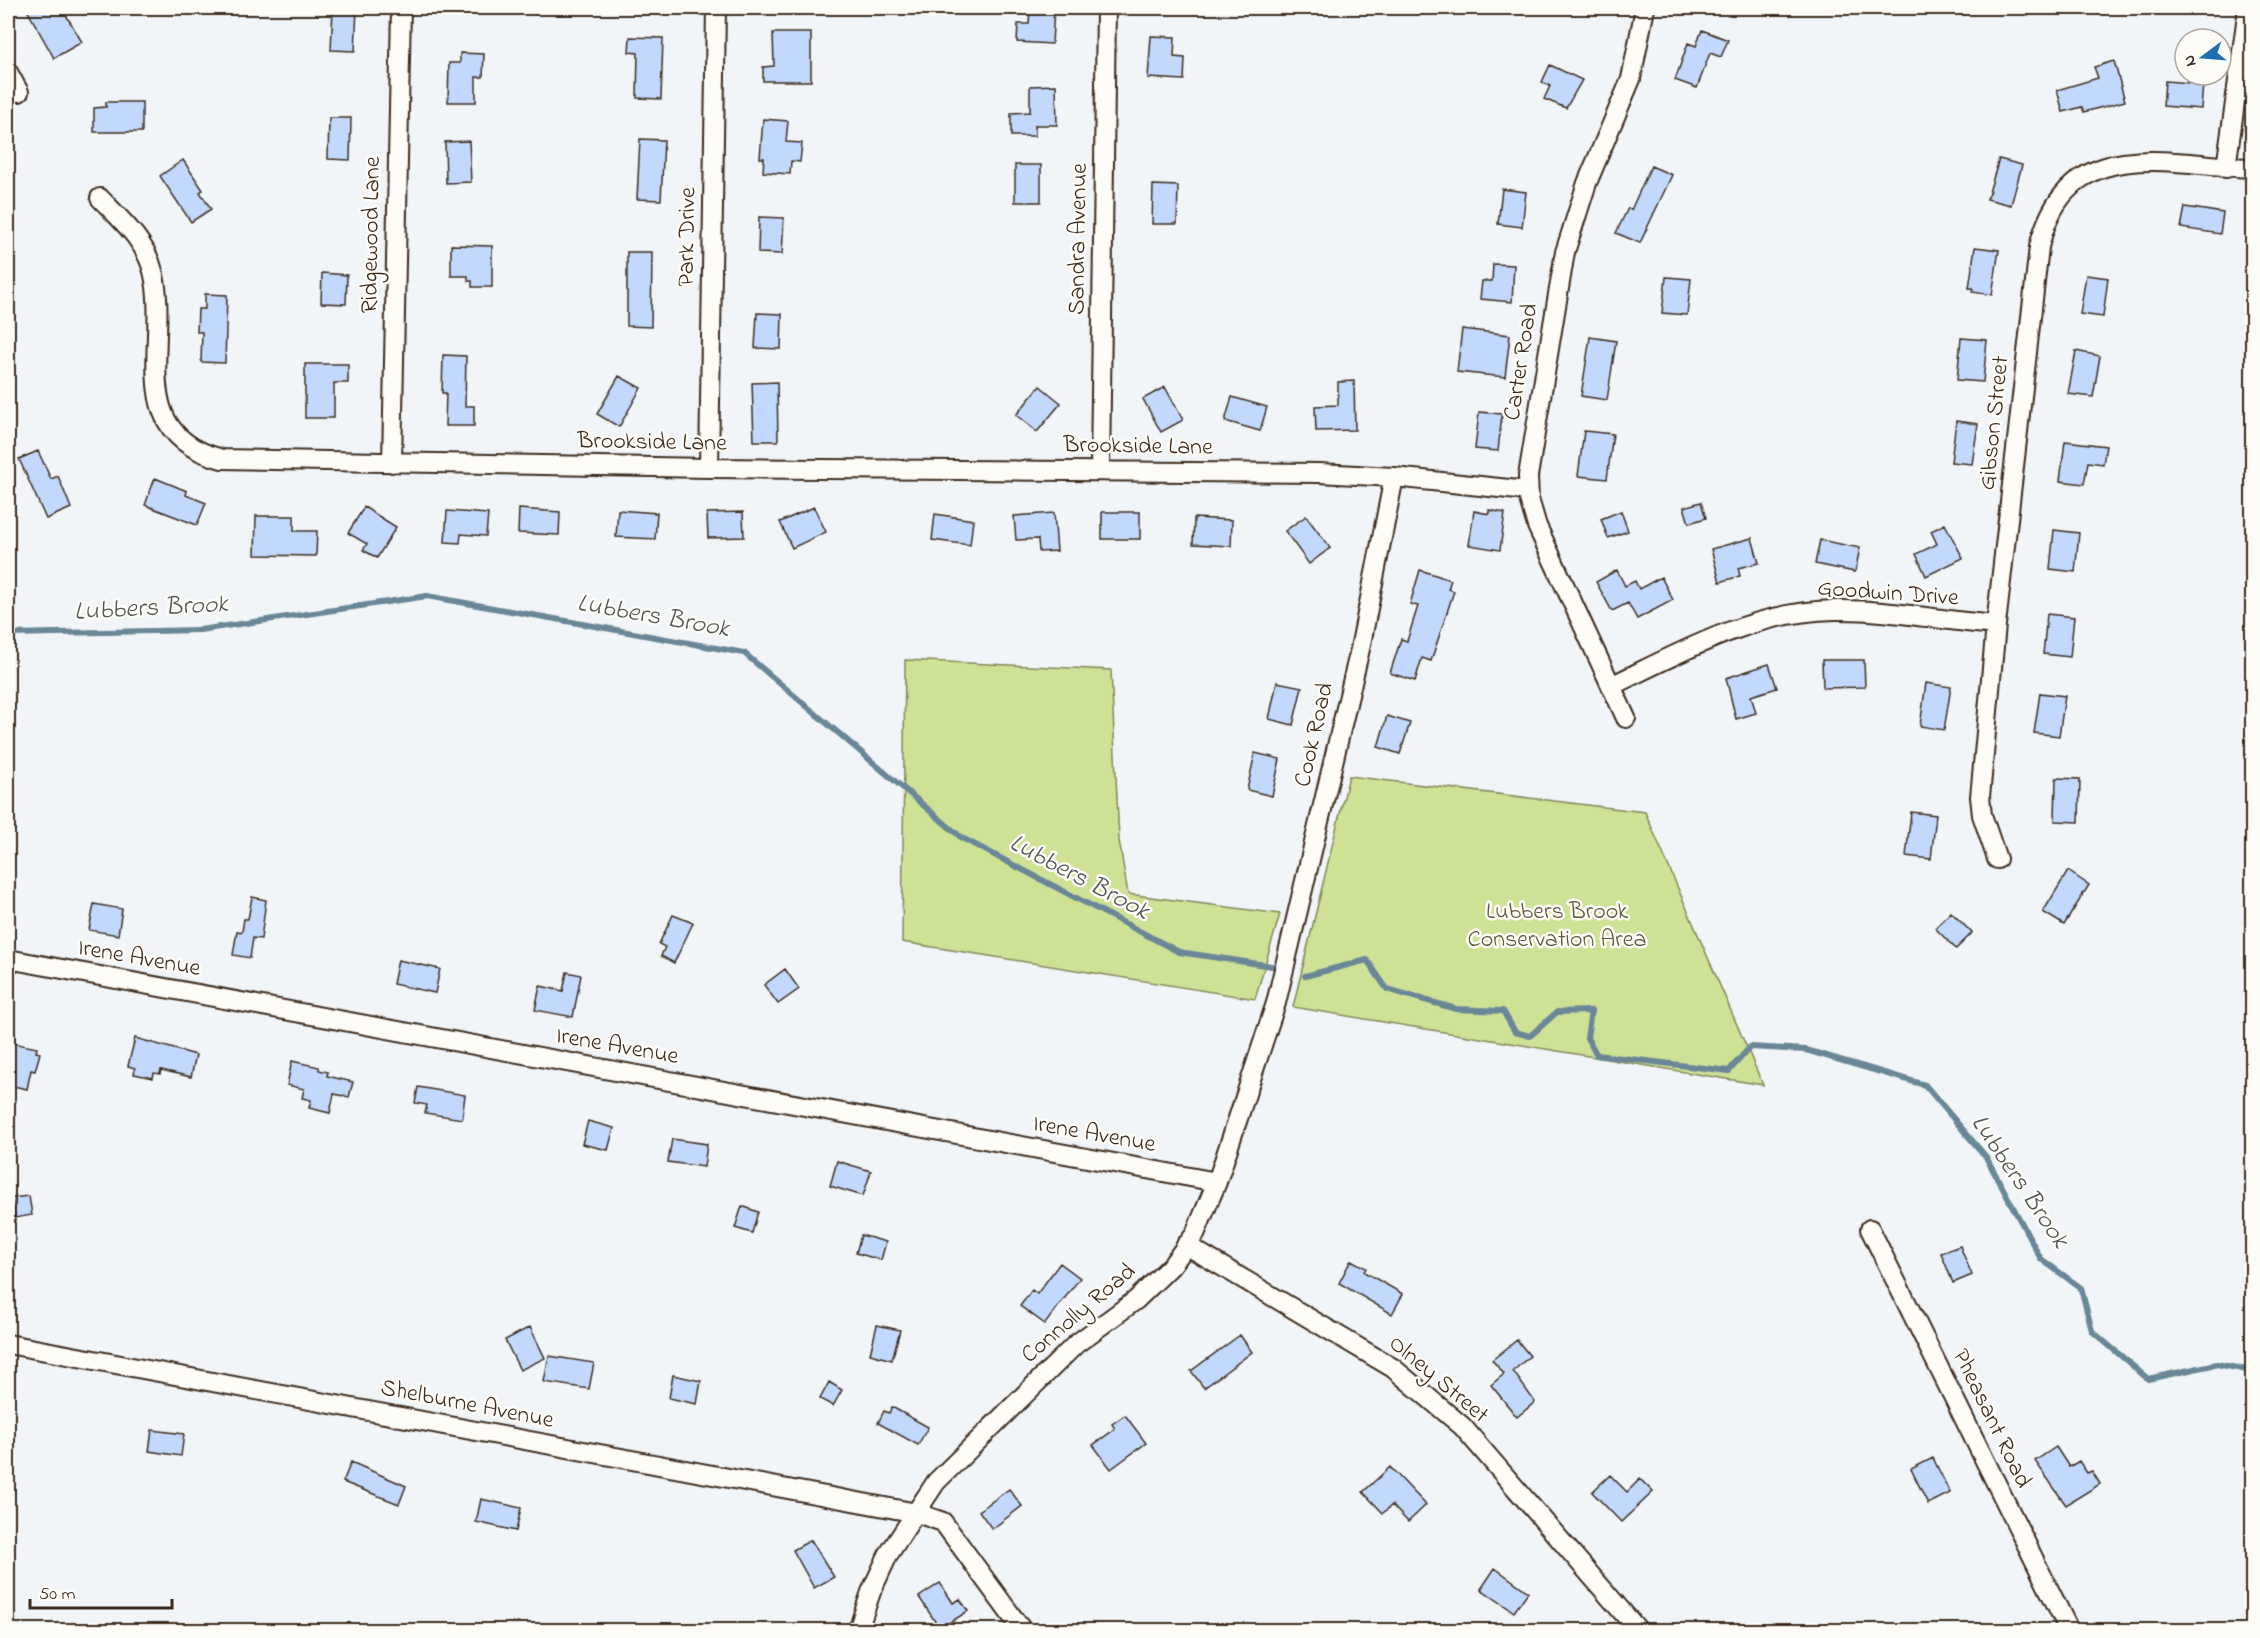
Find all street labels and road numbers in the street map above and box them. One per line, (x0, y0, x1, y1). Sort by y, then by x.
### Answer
street label: Ridgewood Lane (353, 156, 391, 314)
street label: Sandra Avenue (1060, 163, 1098, 315)
street label: Park Drive (670, 187, 706, 287)
street label: Carter Road (1495, 300, 1549, 423)
street label: Gibson Street (1971, 354, 2019, 492)
street label: Brookside Lane (576, 424, 727, 462)
street label: Brookside Lane (1062, 428, 1213, 466)
street label: Goodwin Drive (1816, 572, 1960, 616)
street label: Cook Road (1286, 679, 1344, 791)
street label: Irene Avenue (75, 931, 203, 987)
street label: Irene Avenue (553, 1019, 681, 1075)
street label: Irene Avenue (1030, 1107, 1158, 1163)
street label: Connolly Road (1014, 1255, 1145, 1373)
street label: Olney Street (1379, 1327, 1496, 1433)
street label: Pheasant Road (1942, 1344, 2040, 1495)
street label: Shelburne Avenue (377, 1371, 557, 1439)

